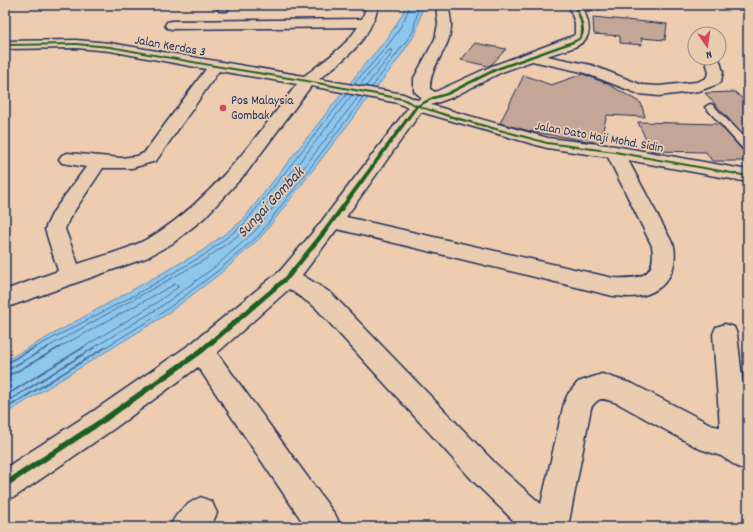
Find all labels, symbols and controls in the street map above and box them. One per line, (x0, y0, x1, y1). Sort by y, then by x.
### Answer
north arrow (687, 26, 727, 66)
street label: Jalan Kerdas 3 (133, 31, 207, 63)
text: N (704, 45, 713, 62)
place label: Pos Malaysia Gombak (231, 92, 294, 126)
marker: Pos Malaysia Gombak (218, 103, 228, 113)
street label: Jalan Dato Haji Mohd. Sidin (533, 117, 665, 159)
water label: Sungai Gombak (232, 161, 311, 244)

